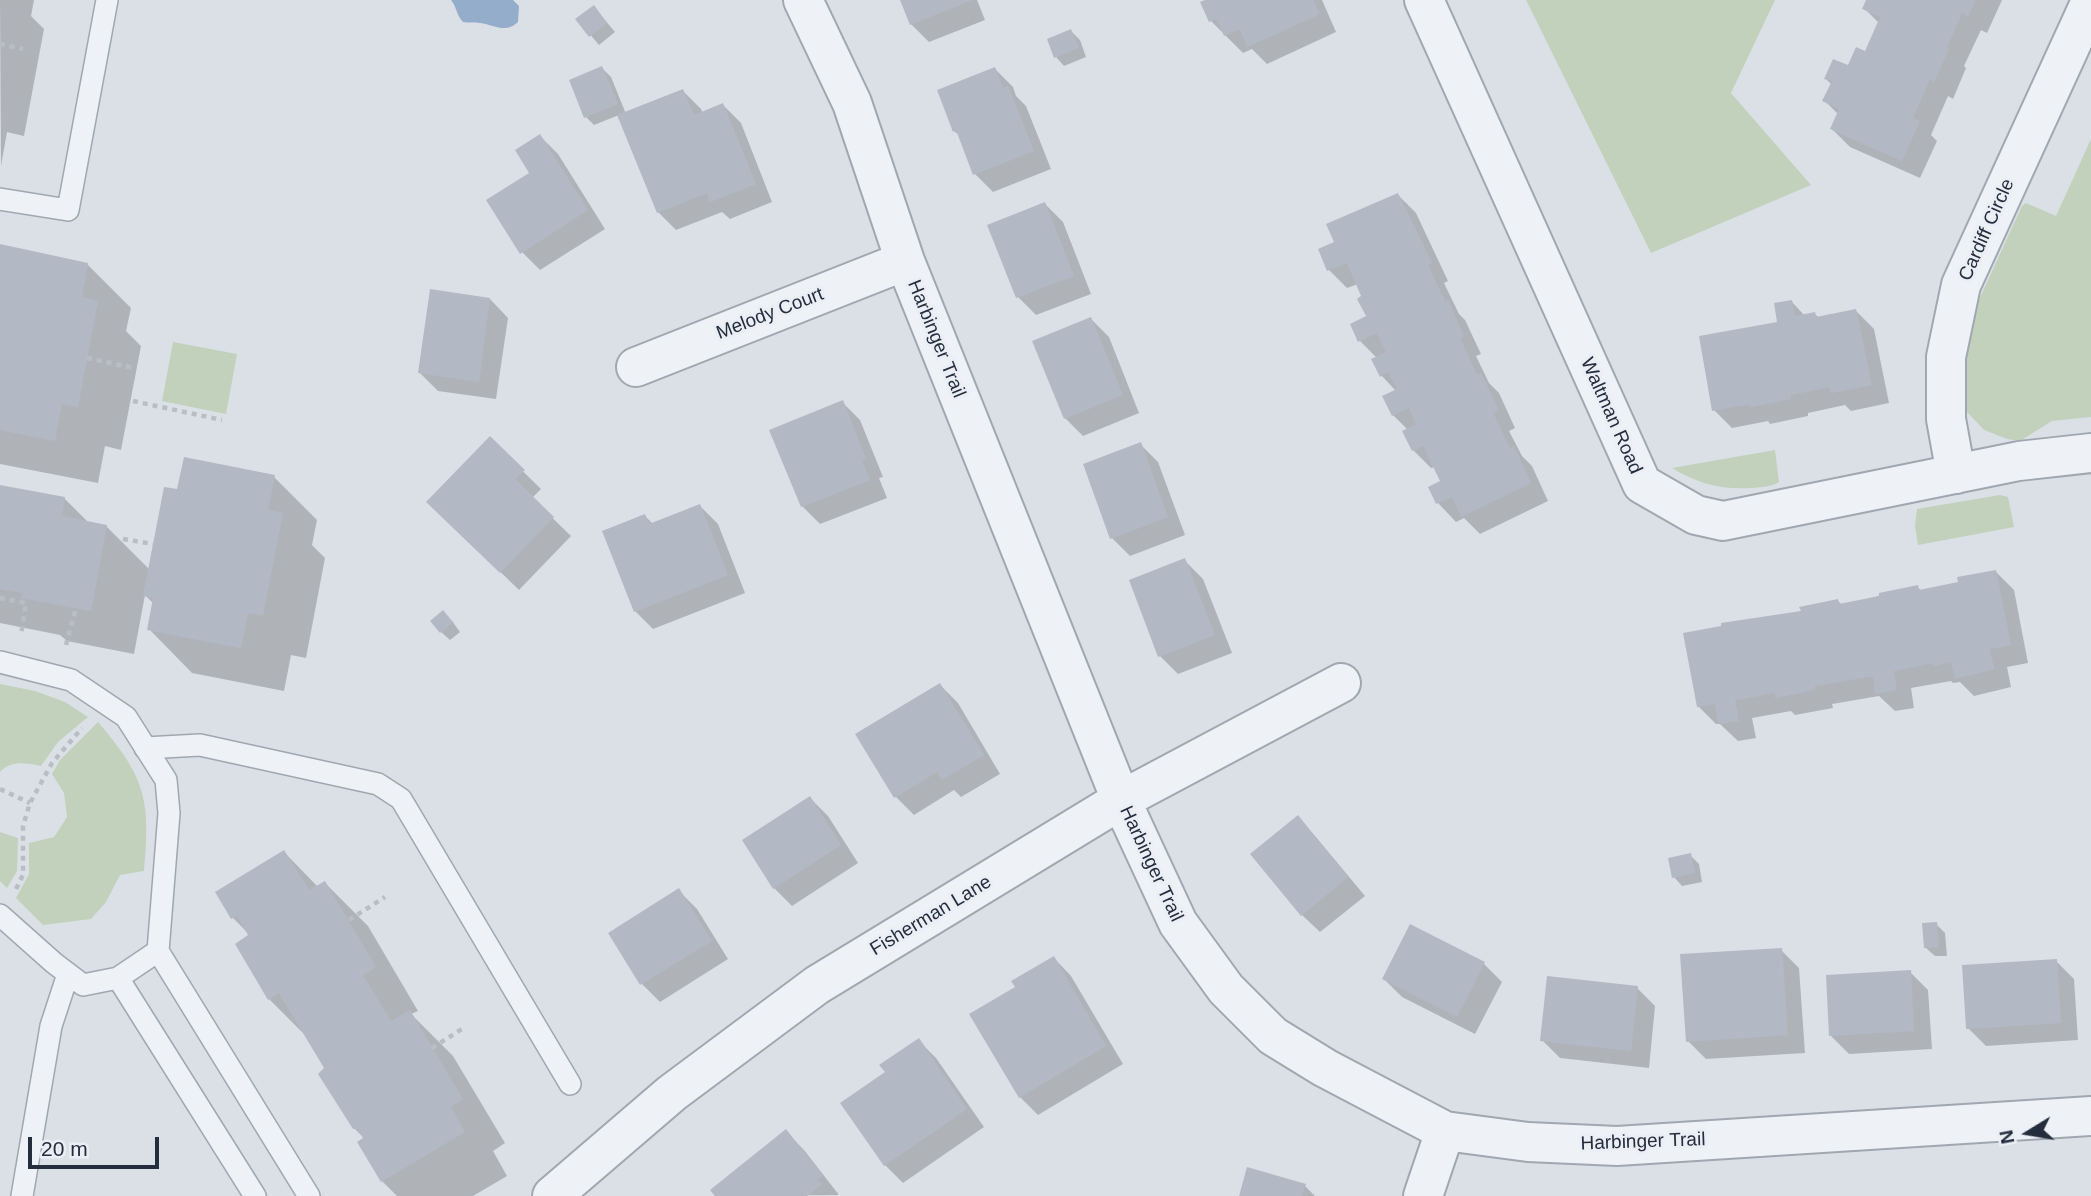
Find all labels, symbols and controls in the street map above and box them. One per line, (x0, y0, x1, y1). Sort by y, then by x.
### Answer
street label: Cardiff Circle (1954, 175, 2020, 285)
street label: Harbinger Trail (902, 277, 970, 401)
street label: Melody Court (713, 283, 827, 345)
street label: Waltman Road (1575, 354, 1647, 478)
street label: Harbinger Trail (1114, 803, 1188, 925)
street label: Fisherman Lane (866, 871, 996, 961)
north arrow (1993, 1098, 2063, 1168)
scale bar (32, 1122, 163, 1166)
street label: Harbinger Trail (1580, 1128, 1706, 1156)
text: N (1995, 1128, 2019, 1146)
text: 20 m (41, 1137, 88, 1160)

